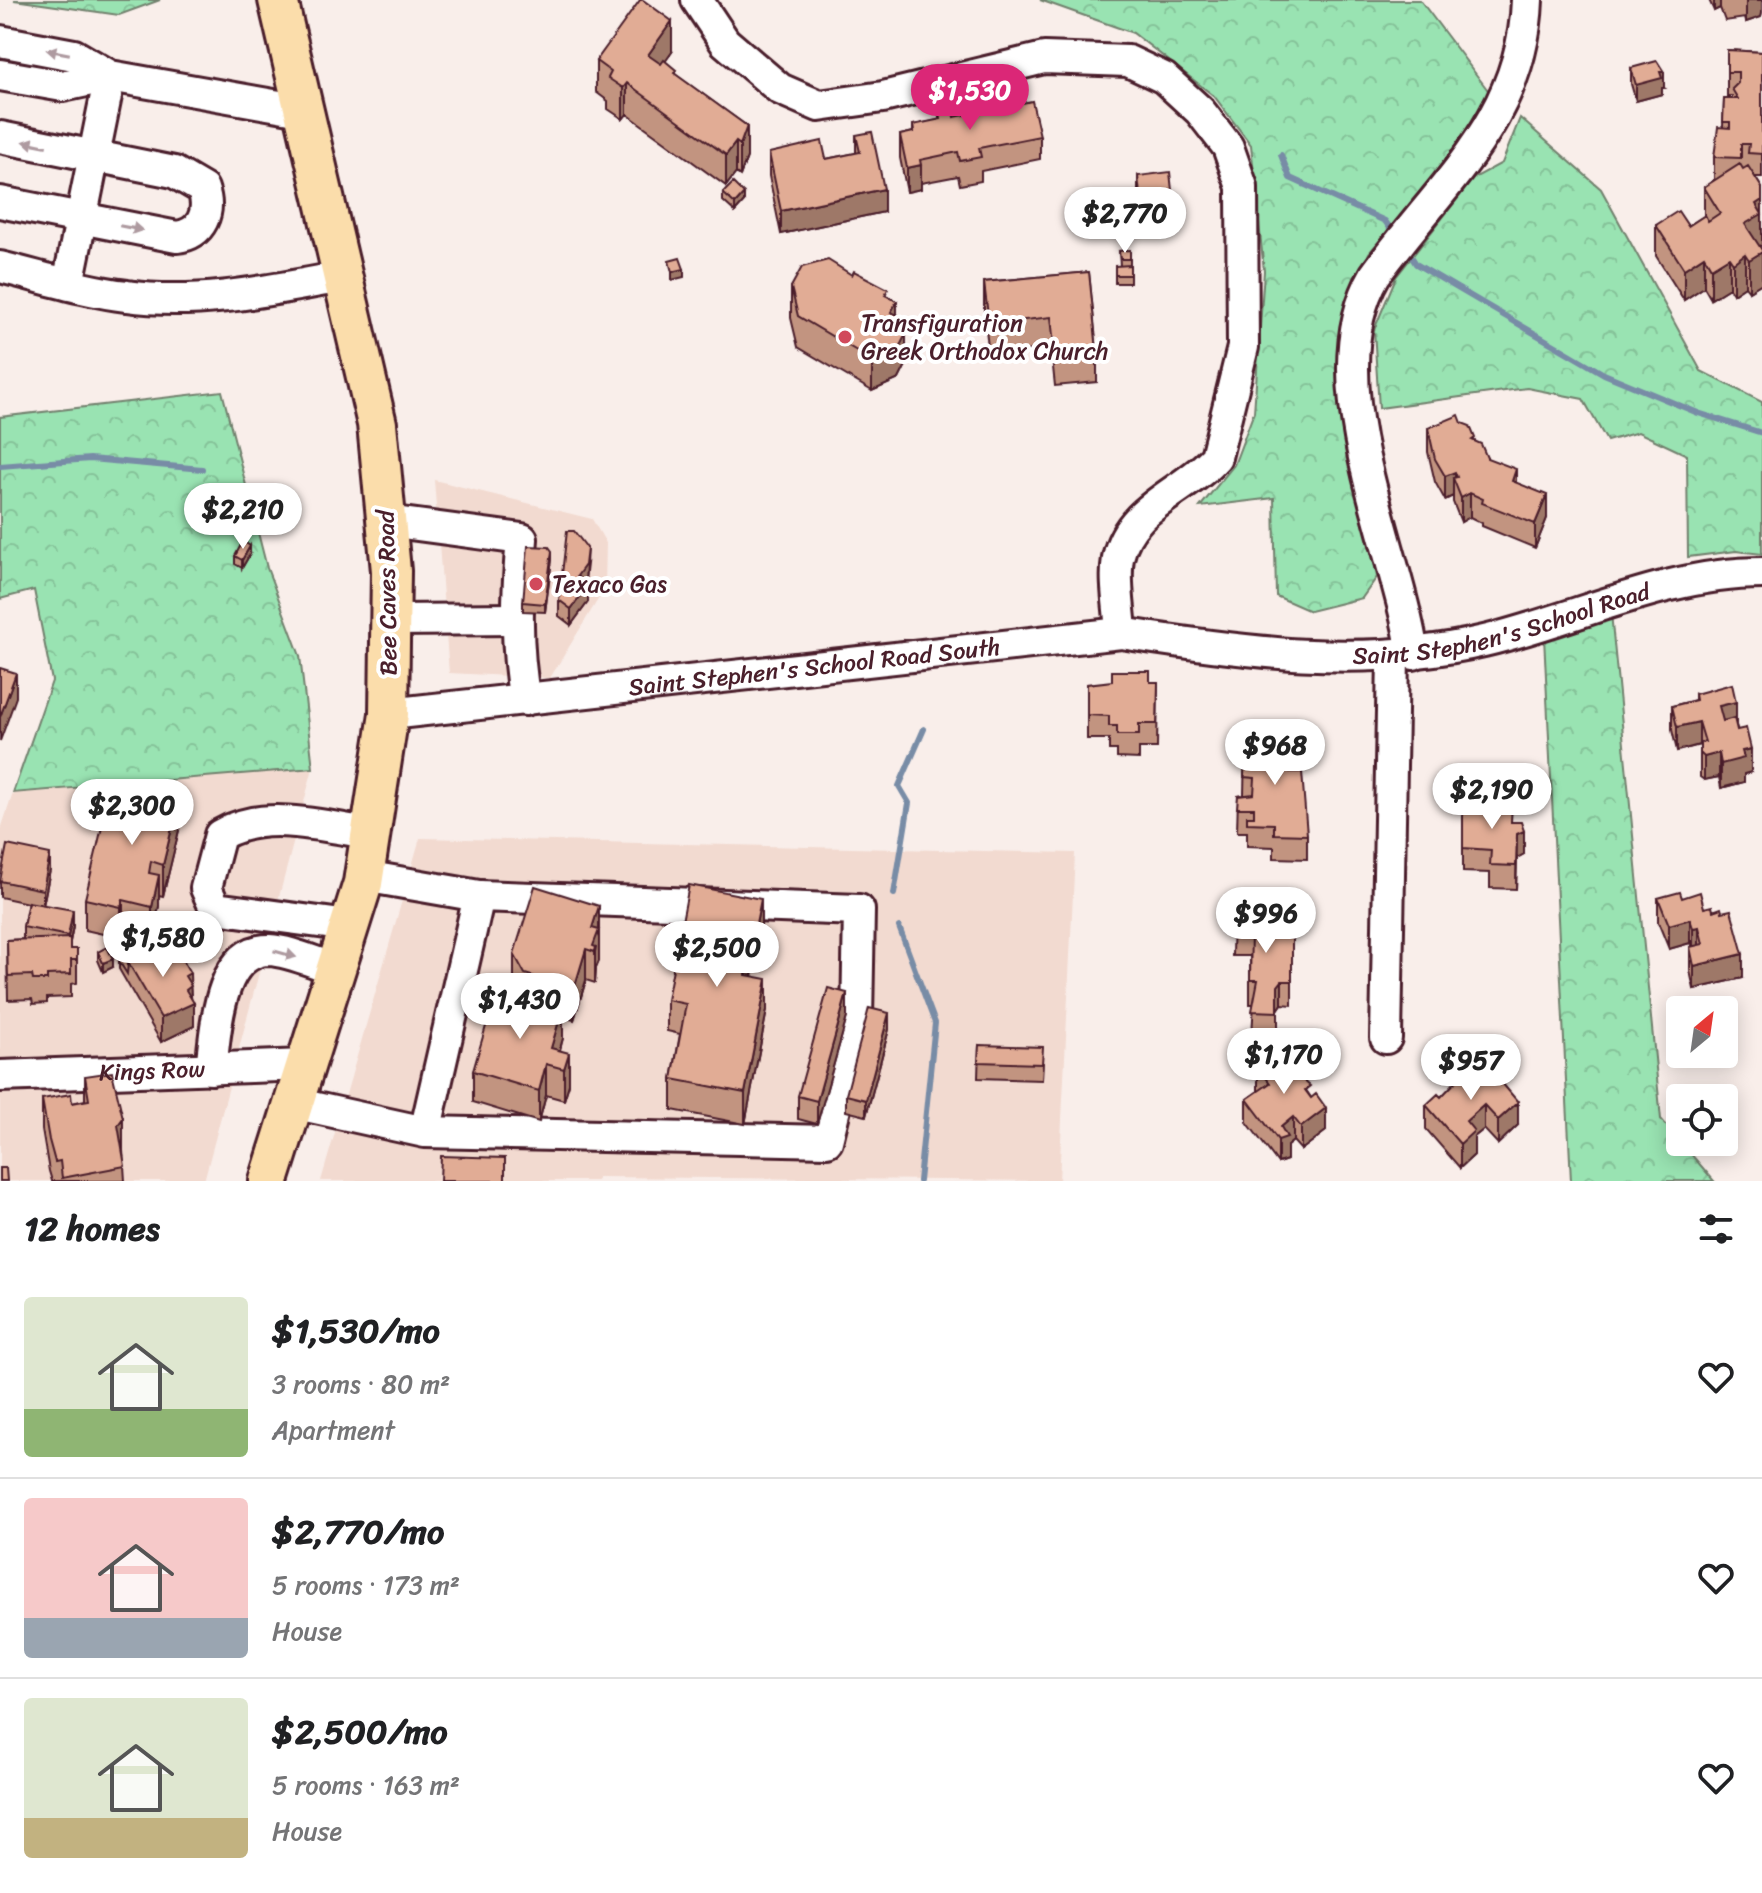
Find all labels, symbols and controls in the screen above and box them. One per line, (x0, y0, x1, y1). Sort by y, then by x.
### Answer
one-way arrow (45, 45, 70, 57)
pin: $1,530 (905, 64, 1035, 132)
text: $1,530 (929, 67, 1011, 113)
one-way arrow (22, 137, 47, 150)
pin: $2,770 (1060, 187, 1190, 255)
text: $2,770 (1082, 190, 1168, 236)
one-way arrow (119, 222, 144, 235)
place label: Transfiguration Greek Orthodox Church (861, 302, 1108, 372)
marker: Transfiguration Greek Orthodox Church (836, 328, 854, 346)
pin: $2,210 (178, 483, 308, 551)
text: $2,210 (202, 486, 284, 532)
street label: Bee Caves Road (365, 509, 409, 676)
place label: Texaco Gas (552, 563, 667, 605)
street label: Saint Stephen's School Road (1352, 570, 1656, 677)
marker: Texaco Gas (527, 575, 545, 593)
street label: Saint Stephen's School Road South (626, 626, 1002, 708)
pin: $968 (1228, 719, 1322, 787)
text: $968 (1243, 722, 1307, 768)
pin: $2,190 (1427, 763, 1557, 831)
text: $2,190 (1450, 766, 1534, 812)
pin: $2,300 (67, 779, 197, 847)
text: $2,300 (89, 782, 175, 828)
pin: $996 (1219, 887, 1313, 955)
text: $996 (1234, 890, 1298, 936)
pin: $1,580 (98, 911, 228, 979)
text: $1,580 (121, 914, 205, 960)
pin: $2,500 (652, 921, 782, 989)
text: $2,500 (673, 924, 761, 970)
one-way arrow (273, 948, 297, 961)
pin: $1,430 (455, 973, 585, 1041)
text: $1,430 (479, 976, 561, 1022)
north arrow (1666, 996, 1738, 1068)
map controls (1666, 996, 1738, 1156)
pin: $1,170 (1219, 1028, 1349, 1096)
text: $1,170 (1245, 1031, 1323, 1077)
pin: $957 (1424, 1034, 1518, 1102)
text: $957 (1439, 1037, 1503, 1083)
street label: Kings Row (98, 1048, 206, 1093)
button: locate (1666, 1084, 1738, 1156)
text: 12 homes (24, 1199, 160, 1259)
icon: filters (1694, 1207, 1738, 1251)
text: $1,530/mo (272, 1301, 440, 1361)
icon: home (88, 1329, 184, 1425)
icon: heart (1694, 1355, 1738, 1399)
text: 3 rooms · 80 m² (272, 1361, 450, 1407)
text: Apartment (272, 1407, 395, 1453)
text: $2,770/mo (272, 1502, 444, 1562)
icon: home (88, 1530, 184, 1626)
icon: heart (1694, 1556, 1738, 1600)
text: 5 rooms · 173 m² (272, 1562, 460, 1608)
text: House (272, 1608, 342, 1654)
text: $2,500/mo (272, 1702, 448, 1762)
icon: home (88, 1730, 184, 1826)
icon: heart (1694, 1756, 1738, 1800)
text: 5 rooms · 163 m² (272, 1762, 460, 1808)
text: House (272, 1808, 342, 1854)

